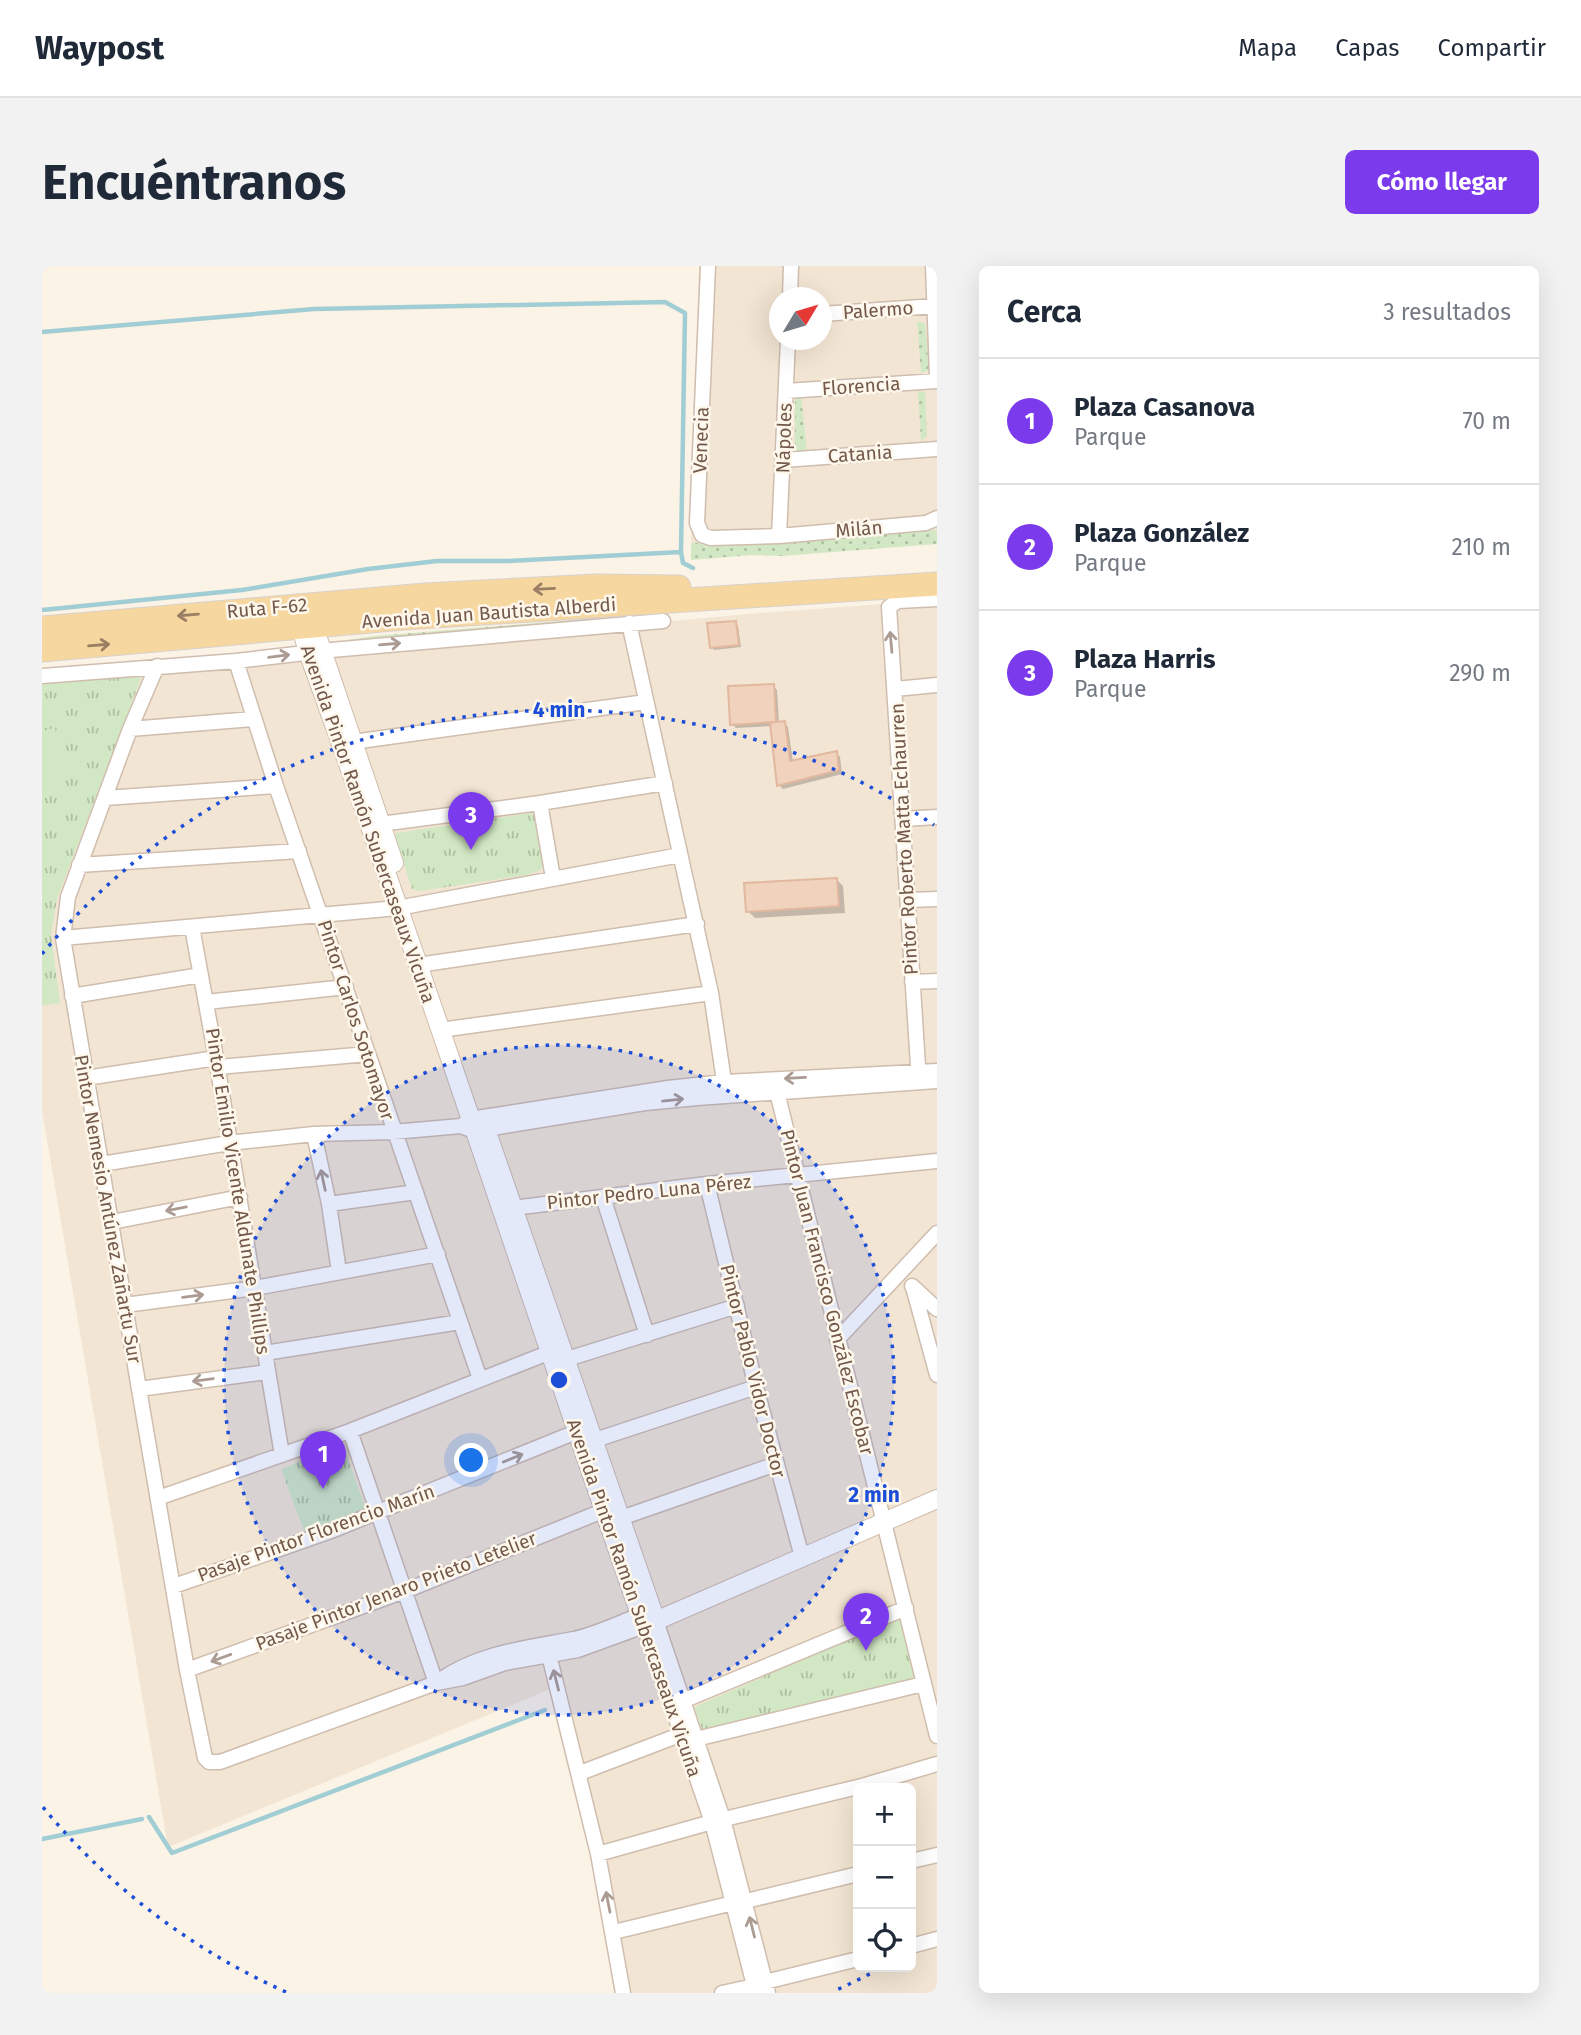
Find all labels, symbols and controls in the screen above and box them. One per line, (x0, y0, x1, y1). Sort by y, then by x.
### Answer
text: Waypost (35, 28, 164, 68)
text: Mapa (1238, 34, 1297, 62)
text: Capas (1335, 34, 1399, 62)
text: Compartir (1437, 34, 1546, 62)
button: Cómo llegar (1345, 150, 1539, 214)
text: Encuéntranos (42, 153, 346, 212)
north arrow (769, 287, 832, 350)
text: Cerca (1007, 294, 1082, 330)
street label: Palermo (842, 296, 914, 324)
text: 3 resultados (1383, 298, 1511, 326)
street label: Florencia (821, 372, 901, 400)
text: Plaza Casanova (1074, 392, 1255, 423)
street label: Nápoles (771, 402, 797, 474)
street label: Venecia (688, 406, 714, 474)
text: 1 (1025, 407, 1035, 435)
text: 70 m (1462, 407, 1511, 435)
text: Parque (1074, 423, 1146, 451)
street label: Catania (827, 440, 893, 468)
street label: Milán (835, 515, 883, 543)
text: Plaza González (1074, 518, 1249, 549)
text: 2 (1024, 533, 1036, 561)
text: 210 m (1452, 533, 1511, 561)
text: Parque (1074, 549, 1146, 577)
one-way arrow (533, 582, 556, 595)
street label: Ruta F-62 (226, 593, 308, 623)
street label: Avenida Juan Bautista Alberdi (361, 593, 617, 633)
one-way arrow (178, 609, 200, 622)
one-way arrow (884, 631, 897, 654)
one-way arrow (87, 638, 109, 651)
one-way arrow (378, 638, 401, 651)
street label: Avenida Pintor Ramón Subercaseaux Vicuña (296, 642, 440, 1006)
text: Plaza Harris (1074, 644, 1215, 675)
one-way arrow (267, 649, 290, 662)
text: 3 (1024, 659, 1036, 687)
text: 290 m (1449, 659, 1511, 687)
text: Parque (1074, 675, 1146, 703)
text: 4 min (533, 697, 585, 723)
street label: Pintor Roberto Matta Echaurren (885, 702, 923, 976)
pin: 3 (448, 792, 494, 850)
street label: Pintor Carlos Sotomayor (313, 917, 399, 1124)
street label: Pintor Emilio Vicente Aldunate Phillips (201, 1026, 275, 1356)
street label: Pintor Nemesio Antúnez Zañartu Sur (69, 1053, 147, 1366)
one-way arrow (784, 1072, 807, 1085)
one-way arrow (661, 1094, 684, 1107)
street label: Pintor Juan Francisco González Escobar (775, 1127, 879, 1458)
one-way arrow (316, 1169, 330, 1192)
street label: Pintor Pedro Luna Pérez (546, 1170, 752, 1214)
one-way arrow (165, 1203, 188, 1217)
street label: Pintor Pablo Vidor Doctor (715, 1262, 791, 1481)
one-way arrow (181, 1290, 204, 1303)
centre of rings (547, 1368, 571, 1392)
one-way arrow (192, 1374, 215, 1387)
street label: Avenida Pintor Ramón Subercaseaux Vicuña (562, 1416, 706, 1780)
pin: 1 (300, 1431, 346, 1489)
your location (454, 1443, 488, 1477)
one-way arrow (501, 1451, 523, 1464)
street label: Pasaje Pintor Florencio Marín (194, 1479, 438, 1587)
text: 2 min (848, 1482, 900, 1508)
street label: Pasaje Pintor Jenaro Prieto Letelier (252, 1526, 540, 1655)
pin: 2 (843, 1593, 889, 1651)
one-way arrow (211, 1652, 232, 1665)
one-way arrow (549, 1669, 562, 1692)
map controls (853, 1783, 916, 1972)
button: + (853, 1783, 916, 1846)
button: − (853, 1846, 916, 1909)
one-way arrow (600, 1891, 614, 1914)
button: locate (853, 1909, 916, 1972)
one-way arrow (745, 1916, 758, 1939)

